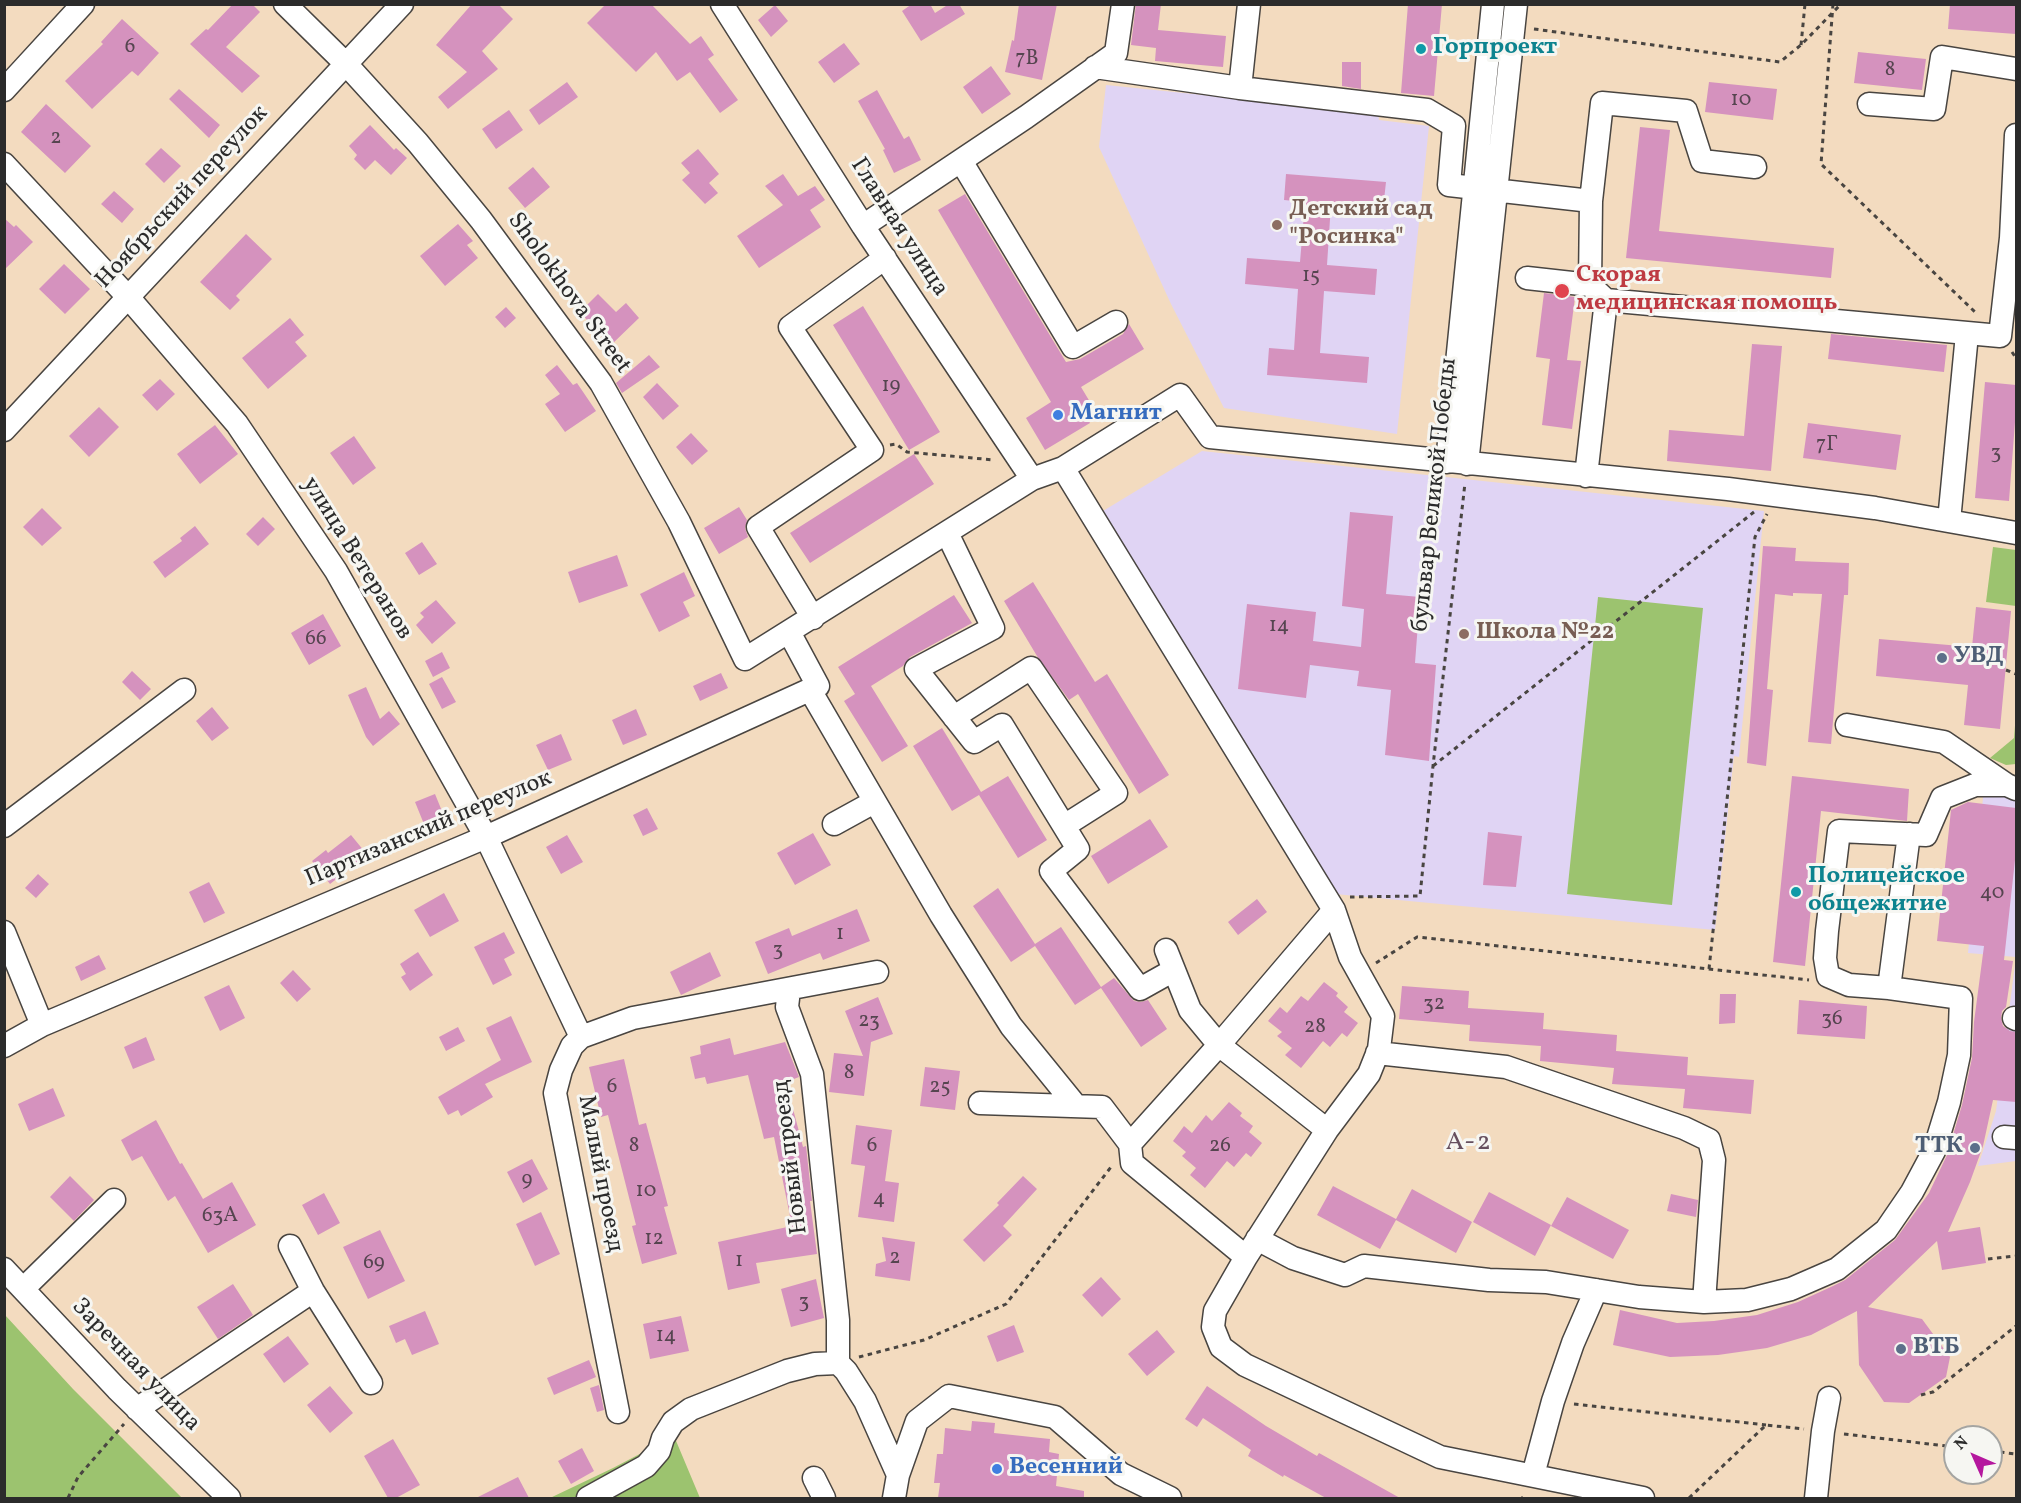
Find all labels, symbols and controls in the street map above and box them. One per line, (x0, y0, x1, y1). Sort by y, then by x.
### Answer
house number: 6 (125, 35, 135, 61)
place label: Горпроект (1433, 35, 1557, 63)
marker: Горпроект (1414, 42, 1428, 56)
house number: 7В (1015, 47, 1039, 73)
house number: 8 (1885, 58, 1895, 84)
house number: 10 (1731, 88, 1751, 114)
street label: Ноябрьский переулок (91, 100, 275, 296)
house number: 2 (50, 126, 62, 152)
street label: Главная улица (843, 153, 953, 303)
place label: Детский сад "Росинка" (1289, 197, 1433, 253)
street label: Sholokhova Street (500, 208, 636, 380)
marker: Детский сад "Росинка" (1270, 218, 1284, 232)
place label: Скорая медицинская помощь (1576, 263, 1838, 319)
house number: 15 (1302, 264, 1320, 290)
marker: Скорая медицинская помощь (1553, 282, 1571, 300)
street label: бульвар Великой Победы (1407, 357, 1465, 633)
house number: 19 (881, 374, 901, 400)
place label: Магнит (1070, 401, 1162, 429)
marker: Магнит (1051, 408, 1065, 422)
house number: 7Г (1816, 433, 1838, 459)
house number: 3 (1991, 441, 2001, 467)
street label: улица Ветеранов (294, 472, 418, 646)
house number: 14 (1269, 614, 1289, 640)
place label: Школа №22 (1476, 620, 1614, 648)
house number: 66 (305, 627, 327, 653)
marker: Школа №22 (1457, 627, 1471, 641)
place label: УВД (1954, 644, 2004, 672)
marker: УВД (1935, 651, 1949, 665)
street label: Партизанский переулок (301, 765, 557, 895)
place label: Полицейское общежитие (1808, 864, 1965, 920)
house number: 40 (1980, 881, 2004, 907)
marker: Полицейское общежитие (1789, 885, 1803, 899)
house number: 1 (836, 922, 844, 948)
house number: 3 (773, 938, 783, 964)
house number: 32 (1423, 992, 1445, 1018)
house number: 36 (1821, 1007, 1843, 1033)
house number: 23 (858, 1009, 880, 1035)
house number: 28 (1304, 1015, 1326, 1041)
house number: 8 (844, 1061, 854, 1087)
house number: 6 (607, 1075, 617, 1101)
house number: 25 (929, 1075, 951, 1101)
street label: Новый проезд (768, 1078, 816, 1236)
street label: Малый проезд (570, 1093, 628, 1255)
district label: А-2 (1446, 1128, 1492, 1160)
house number: 8 (629, 1134, 639, 1160)
house number: 6 (867, 1134, 877, 1160)
house number: 26 (1209, 1134, 1231, 1160)
place label: ТТК (1915, 1134, 1963, 1162)
marker: ТТК (1968, 1141, 1982, 1155)
house number: 9 (522, 1168, 532, 1194)
house number: 10 (636, 1179, 656, 1205)
house number: 4 (873, 1187, 885, 1213)
house number: 63А (202, 1204, 238, 1230)
house number: 12 (644, 1227, 664, 1253)
house number: 2 (889, 1246, 901, 1272)
house number: 1 (735, 1249, 743, 1275)
house number: 69 (363, 1251, 385, 1277)
house number: 3 (799, 1290, 809, 1316)
street label: Заречная улица (64, 1294, 206, 1438)
house number: 14 (656, 1324, 676, 1350)
place label: ВТБ (1913, 1335, 1960, 1363)
marker: ВТБ (1894, 1342, 1908, 1356)
north arrow (1943, 1425, 2003, 1485)
text: N (1950, 1432, 1974, 1456)
place label: Весенний (1009, 1455, 1123, 1483)
marker: Весенний (990, 1462, 1004, 1476)

